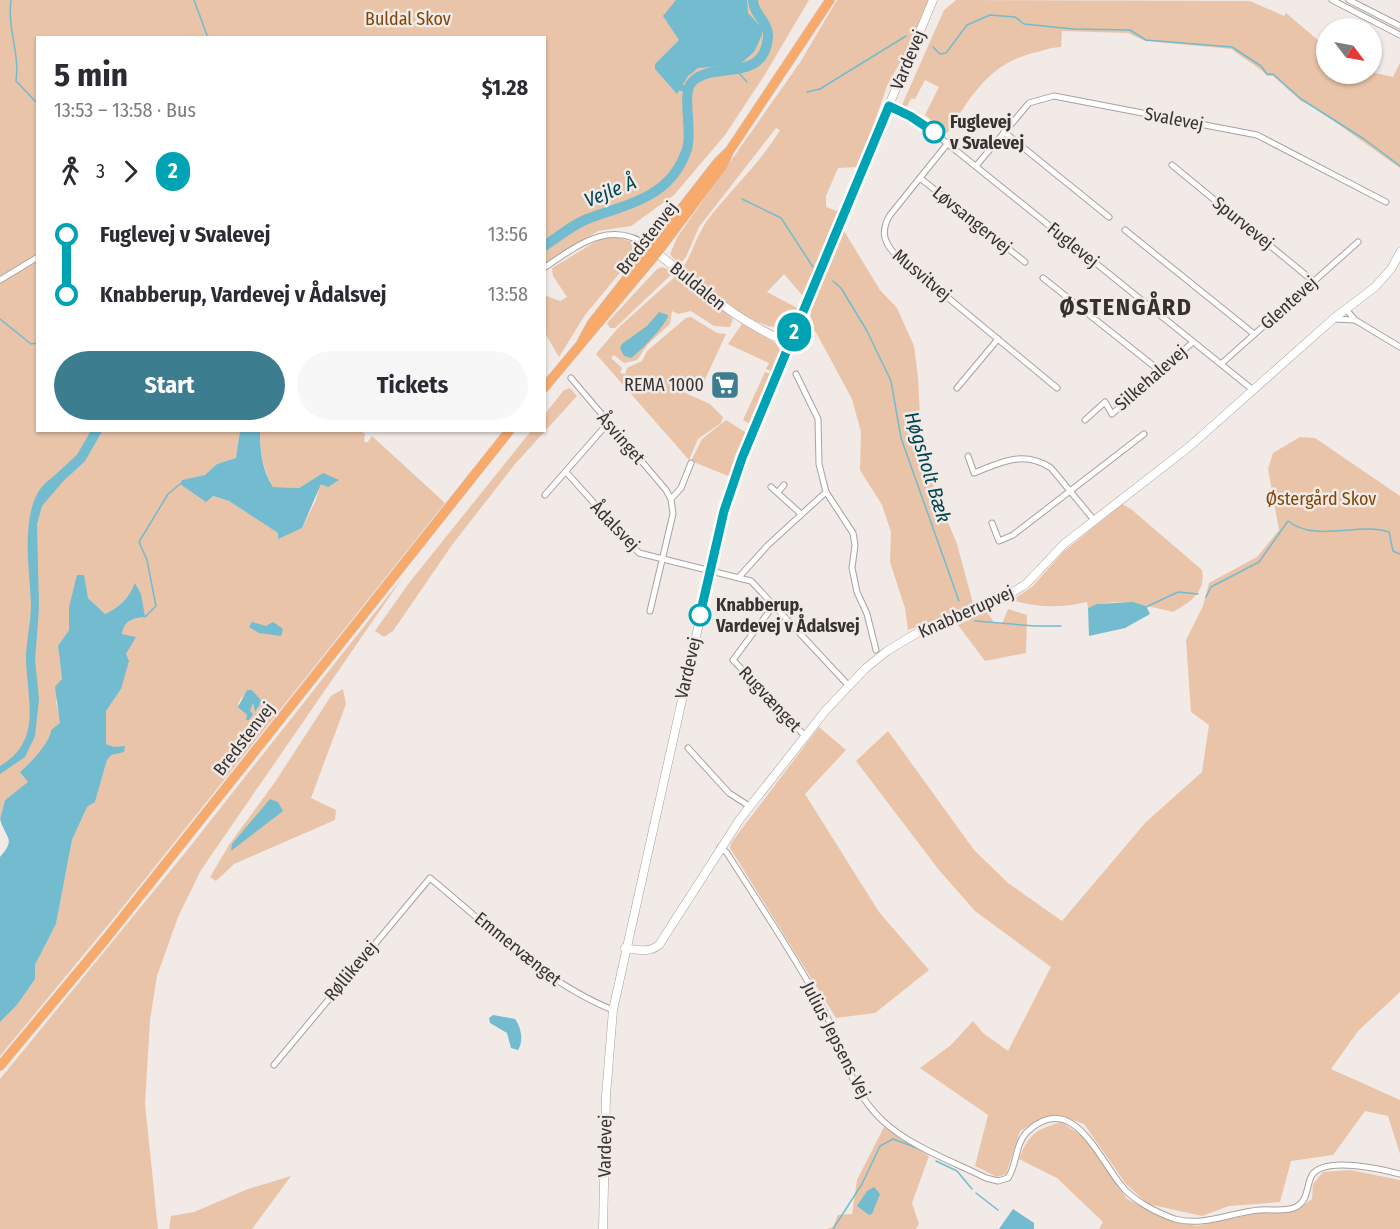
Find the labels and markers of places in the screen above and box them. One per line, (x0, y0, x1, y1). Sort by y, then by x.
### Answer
place label: Fuglevej v Svalevej (949, 111, 1024, 154)
marker: Fuglevej v Svalevej (923, 121, 945, 143)
supermarket icon: REMA 1000 (709, 369, 741, 401)
place label: REMA 1000 (624, 374, 704, 396)
place label: Knabberup, Vardevej v Ådalsvej (715, 594, 860, 637)
marker: Knabberup, Vardevej v Ådalsvej (689, 604, 711, 626)

